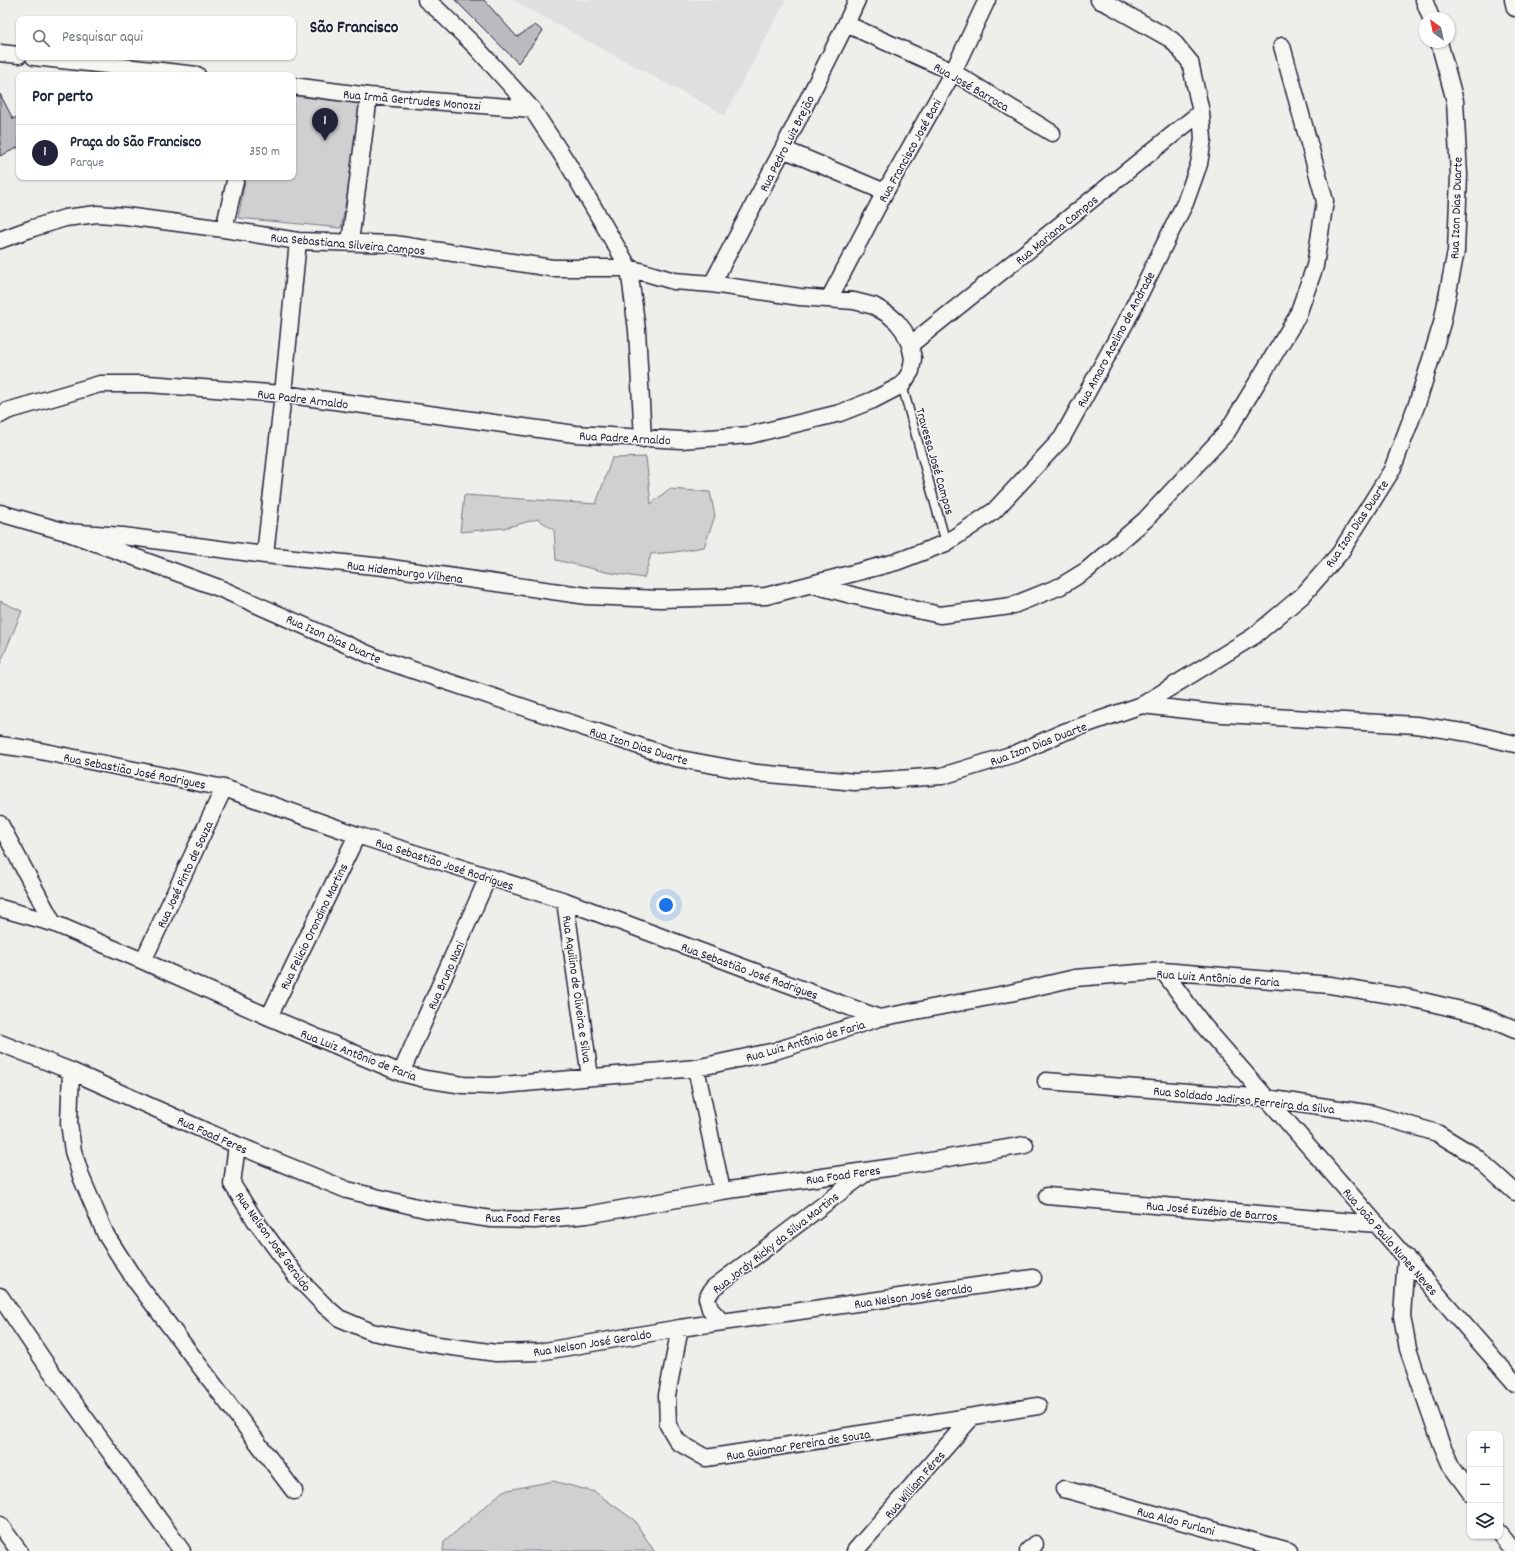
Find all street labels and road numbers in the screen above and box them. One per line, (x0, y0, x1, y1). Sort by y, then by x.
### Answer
street label: Rua José Barroca (929, 59, 1013, 118)
street label: Rua Irmã Gertrudes Monozzi (342, 86, 482, 117)
street label: Rua Pedro Luiz Brejão (756, 92, 821, 196)
street label: Rua Francisco José Bani (875, 95, 948, 207)
street label: Rua Izon Dias Duarte (1446, 156, 1469, 259)
street label: Rua Mariana Campos (1012, 192, 1103, 270)
street label: Rua Sebastiana Silveira Campos (270, 229, 426, 262)
street label: Rua Amaro Acelino de Andrade (1073, 268, 1161, 412)
street label: Rua Padre Arnaldo (256, 385, 350, 416)
street label: Travessa José Campos (909, 406, 958, 517)
street label: Rua Padre Arnaldo (579, 428, 671, 451)
street label: Rua Izon Dias Duarte (1322, 477, 1395, 572)
street label: Rua Hidemburgo Vilhena (346, 557, 465, 590)
street label: Rua Izon Dias Duarte (282, 611, 384, 670)
street label: Rua Izon Dias Duarte (988, 718, 1090, 773)
street label: Rua Izon Dias Duarte (587, 723, 690, 771)
street label: Rua Sebastião José Rodrigues (62, 749, 207, 796)
street label: Rua José Pinto de Souza (153, 817, 220, 932)
street label: Rua Sebastião José Rodrigues (373, 834, 516, 897)
street label: Rua Felicio Orondino Martins (276, 861, 354, 994)
street label: Rua Aquilino de Oliveira e Silva (556, 914, 595, 1065)
street label: Rua Bruno Nani (424, 938, 471, 1013)
street label: Rua Sebastião José Rodrigues (678, 939, 820, 1006)
street label: Rua Luiz Antônio de Faria (1156, 966, 1281, 993)
street label: Rua Luiz Antônio de Faria (744, 1016, 868, 1068)
street label: Rua Luiz Antônio de Faria (297, 1025, 420, 1088)
street label: Rua Soldado Jadirso Ferreira da Silva (1152, 1083, 1336, 1121)
street label: Rua Foad Feres (174, 1112, 250, 1160)
street label: Rua Foad Feres (805, 1162, 882, 1191)
street label: Rua João Paulo Nunes Neves (1337, 1185, 1441, 1301)
street label: Rua Jordy Ricky da Silva Martins (709, 1188, 844, 1300)
street label: Rua Nelson José Geraldo (229, 1189, 315, 1296)
street label: Rua José Euzébio de Barros (1145, 1197, 1279, 1228)
street label: Rua Foad Feres (485, 1210, 561, 1229)
street label: Rua Nelson José Geraldo (853, 1280, 974, 1315)
street label: Rua Nelson José Geraldo (532, 1326, 653, 1363)
street label: Rua Guiomar Pereira de Souza (725, 1426, 873, 1467)
street label: Rua William Féres (881, 1447, 951, 1524)
street label: Rua Aldo Furlani (1134, 1503, 1217, 1542)

